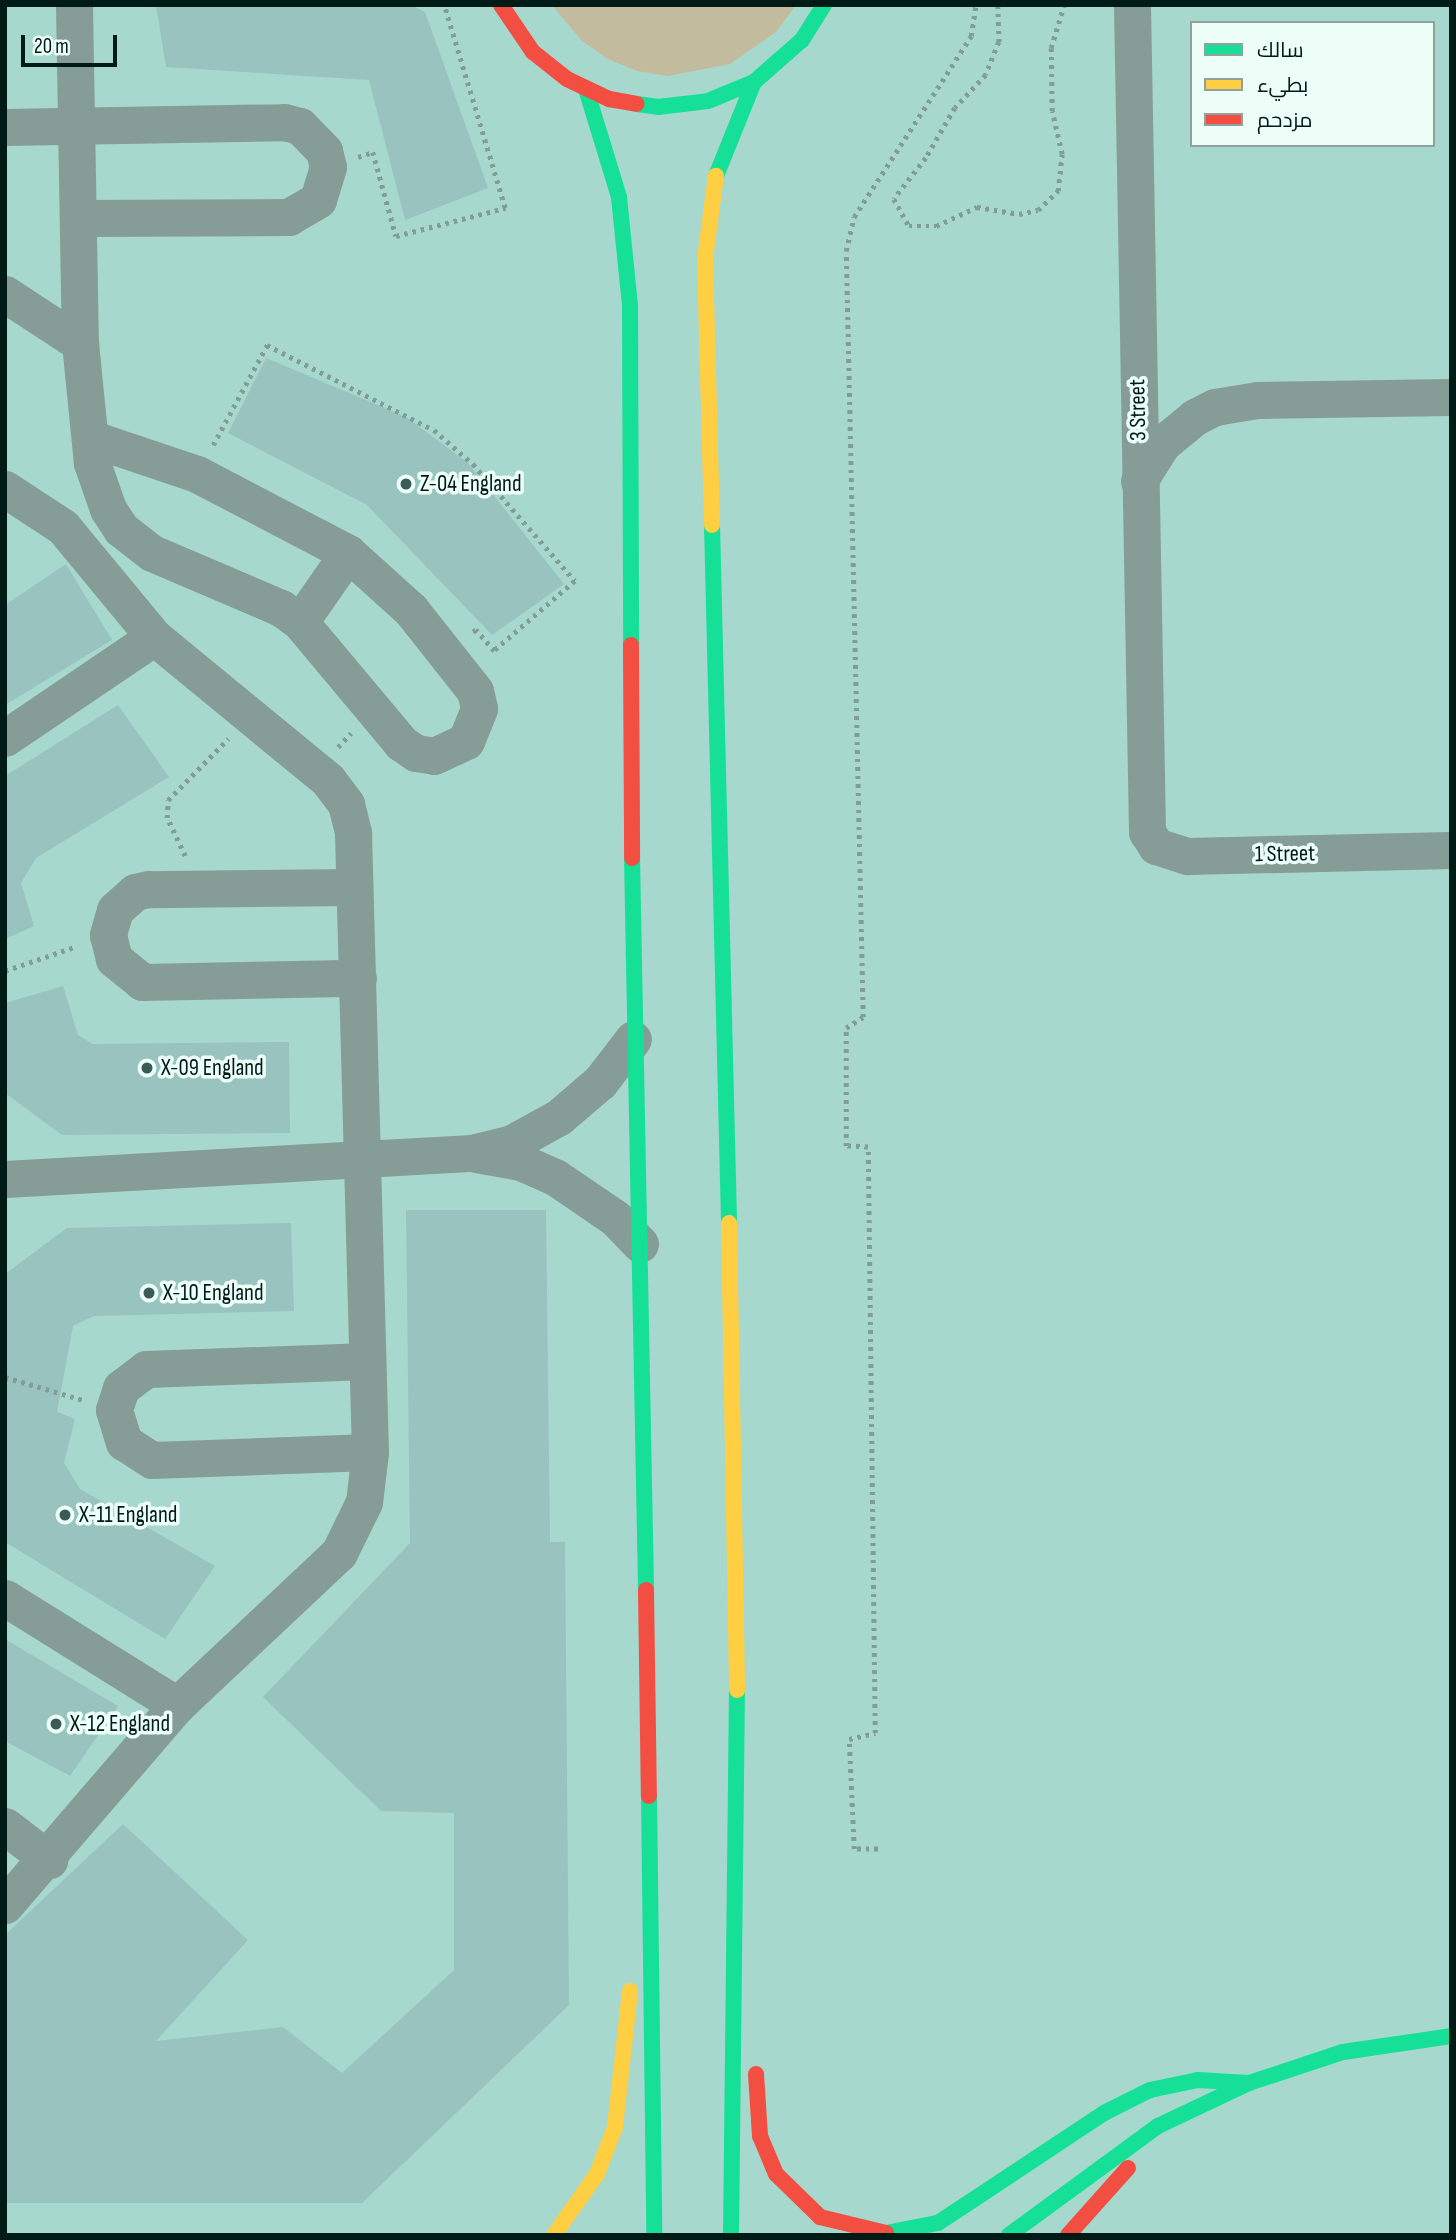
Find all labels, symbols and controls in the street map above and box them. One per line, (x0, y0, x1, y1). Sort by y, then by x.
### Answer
scale bar (24, 21, 121, 65)
legend (1190, 21, 1435, 147)
text: 20 m (34, 34, 69, 59)
text: سالك (1257, 38, 1304, 63)
text: بطيء (1257, 73, 1308, 98)
text: مزدحم (1257, 108, 1312, 133)
street label: 3 Street (1124, 379, 1152, 441)
place label: Z-04 England (420, 470, 521, 498)
marker: Z-04 England (398, 476, 414, 492)
street label: 1 Street (1255, 840, 1315, 868)
place label: X-09 England (161, 1054, 264, 1082)
marker: X-09 England (139, 1060, 155, 1076)
place label: X-10 England (163, 1279, 264, 1307)
marker: X-10 England (141, 1285, 157, 1301)
place label: X-11 England (79, 1501, 177, 1529)
marker: X-11 England (57, 1507, 73, 1523)
place label: X-12 England (70, 1710, 170, 1738)
marker: X-12 England (48, 1716, 64, 1732)

